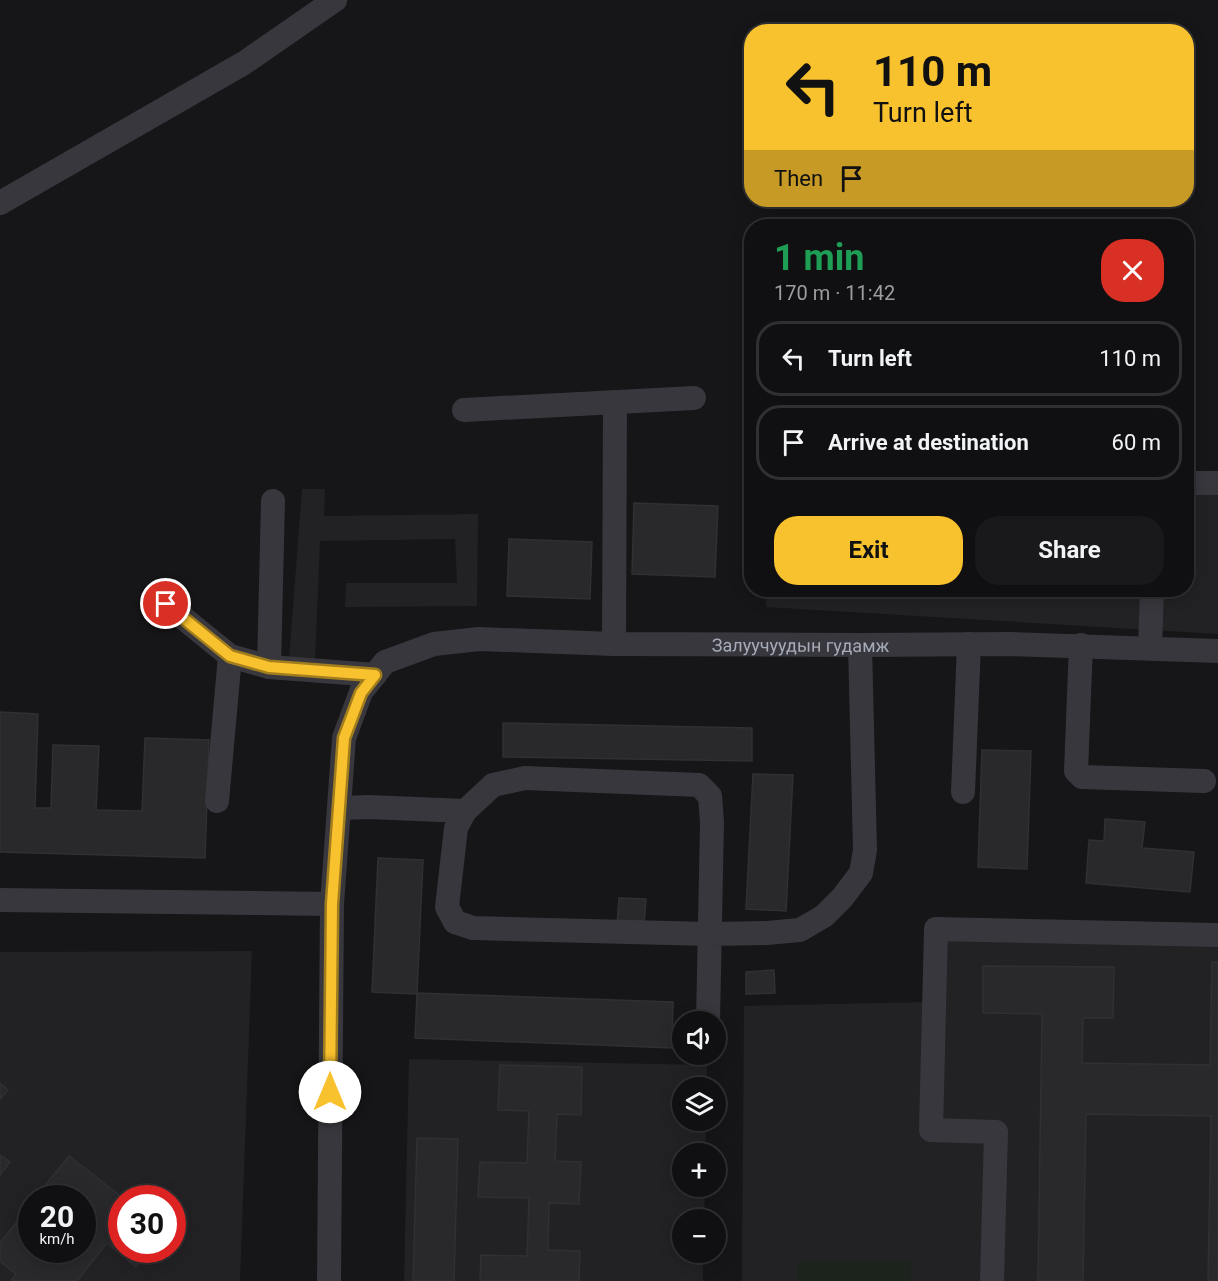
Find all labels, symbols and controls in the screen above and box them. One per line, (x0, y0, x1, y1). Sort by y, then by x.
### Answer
text: 110 m (873, 47, 992, 96)
icon: left (774, 48, 852, 126)
text: Turn left (873, 97, 973, 129)
icon: arrive (835, 162, 868, 195)
text: Then (774, 166, 823, 191)
text: 1 min (774, 237, 865, 279)
button: close (1101, 239, 1164, 302)
text: 170 m · 11:42 (774, 281, 895, 305)
icon: left (777, 342, 810, 375)
text: Turn left (828, 346, 912, 371)
text: 110 m (1099, 346, 1161, 371)
icon: arrive (777, 426, 810, 459)
text: Arrive at destination (828, 430, 1029, 455)
text: 60 m (1112, 430, 1161, 455)
button: Exit (774, 516, 963, 585)
button: Share (975, 516, 1164, 585)
pin (140, 578, 191, 629)
icon: arrive (149, 587, 182, 620)
street label: Залуучуудын гудамж (712, 634, 890, 656)
map controls (672, 1011, 726, 1263)
button: sound (672, 1011, 726, 1065)
position arrow (298, 1060, 362, 1124)
button: layers (672, 1077, 726, 1131)
button: + (672, 1143, 726, 1197)
speed limit sign: 30 (108, 1185, 186, 1263)
text: 20 (40, 1199, 74, 1234)
button: − (672, 1209, 726, 1263)
text: km/h (39, 1230, 75, 1248)

